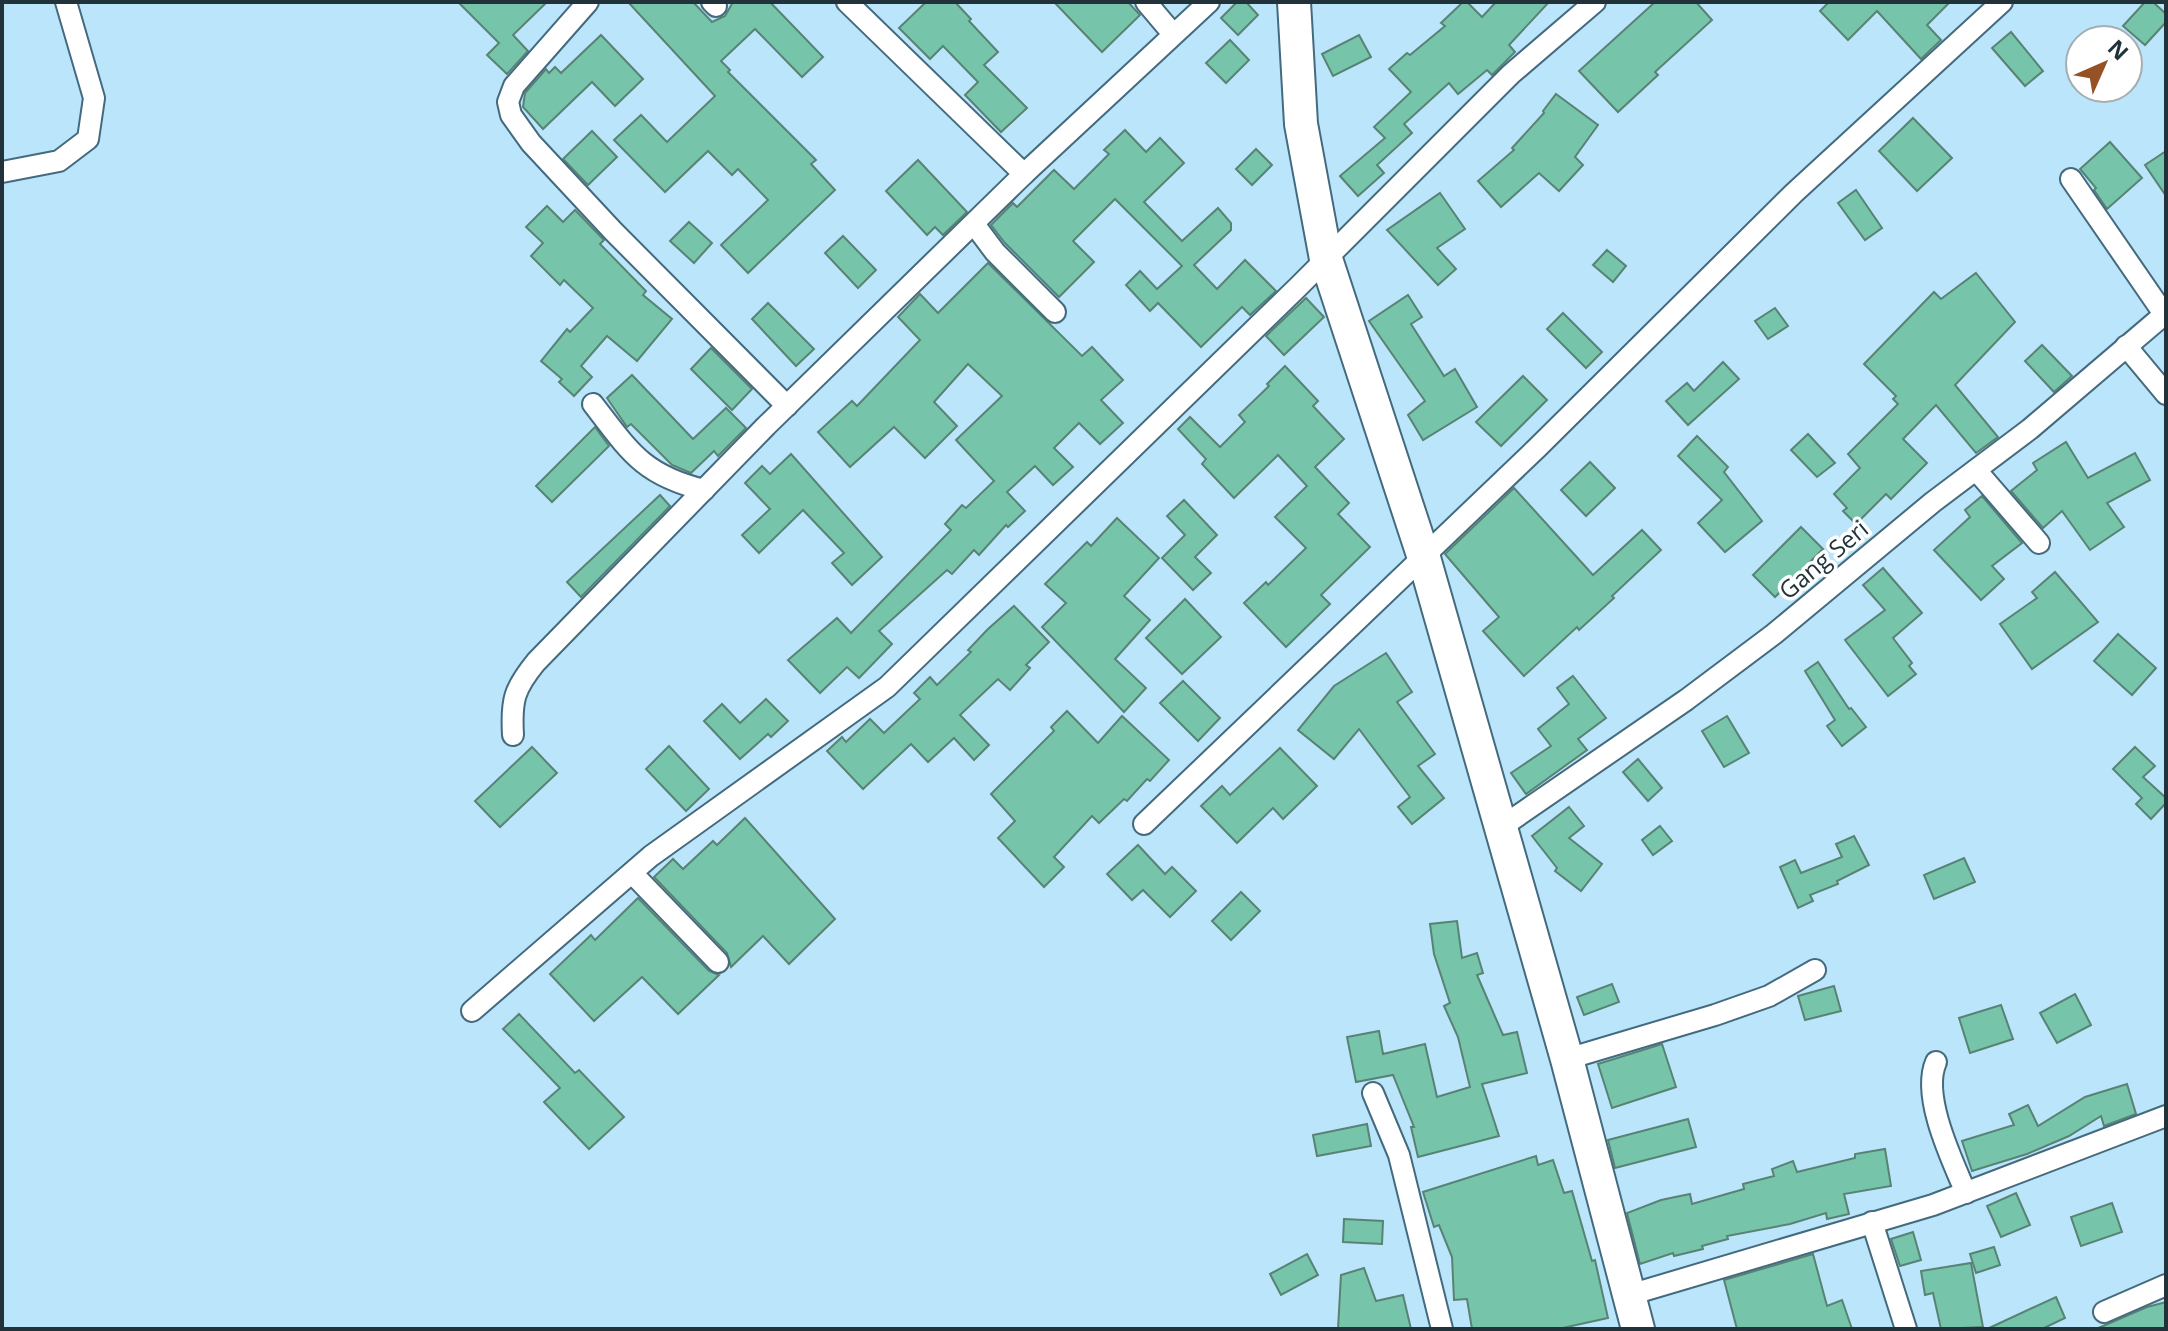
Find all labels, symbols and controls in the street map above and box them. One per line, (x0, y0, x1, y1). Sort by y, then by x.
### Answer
north arrow (2064, 24, 2144, 104)
text: N (2102, 32, 2136, 66)
street label: Gang Seri (1771, 512, 1875, 606)

